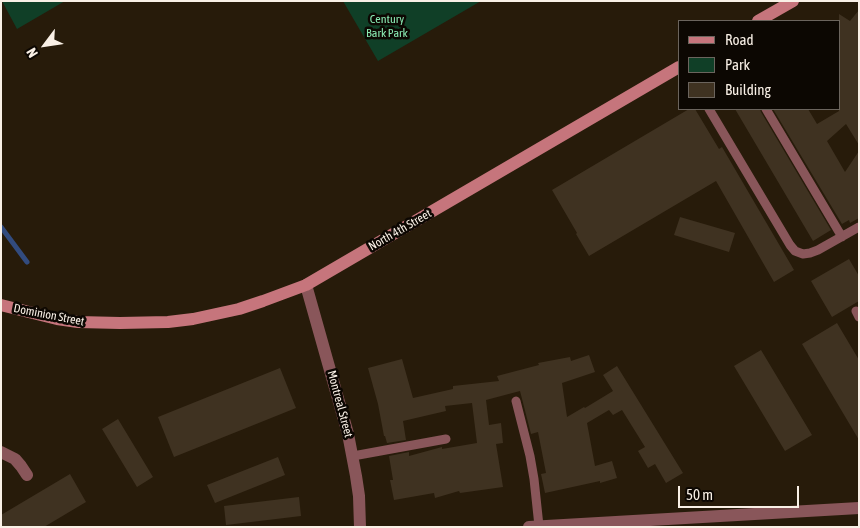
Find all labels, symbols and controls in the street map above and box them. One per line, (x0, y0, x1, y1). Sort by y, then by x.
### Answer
park label: Century Bark Park (366, 12, 408, 40)
north arrow (20, 20, 70, 70)
legend (678, 20, 840, 110)
text: Road (725, 31, 754, 48)
text: N (23, 45, 41, 60)
text: Park (725, 56, 750, 73)
text: Building (725, 81, 771, 98)
street label: North 4th Street (366, 206, 434, 254)
street label: Dominion Street (12, 301, 86, 329)
street label: Montreal Street (324, 369, 356, 439)
scale bar (680, 476, 801, 508)
text: 50 m (686, 486, 713, 503)

